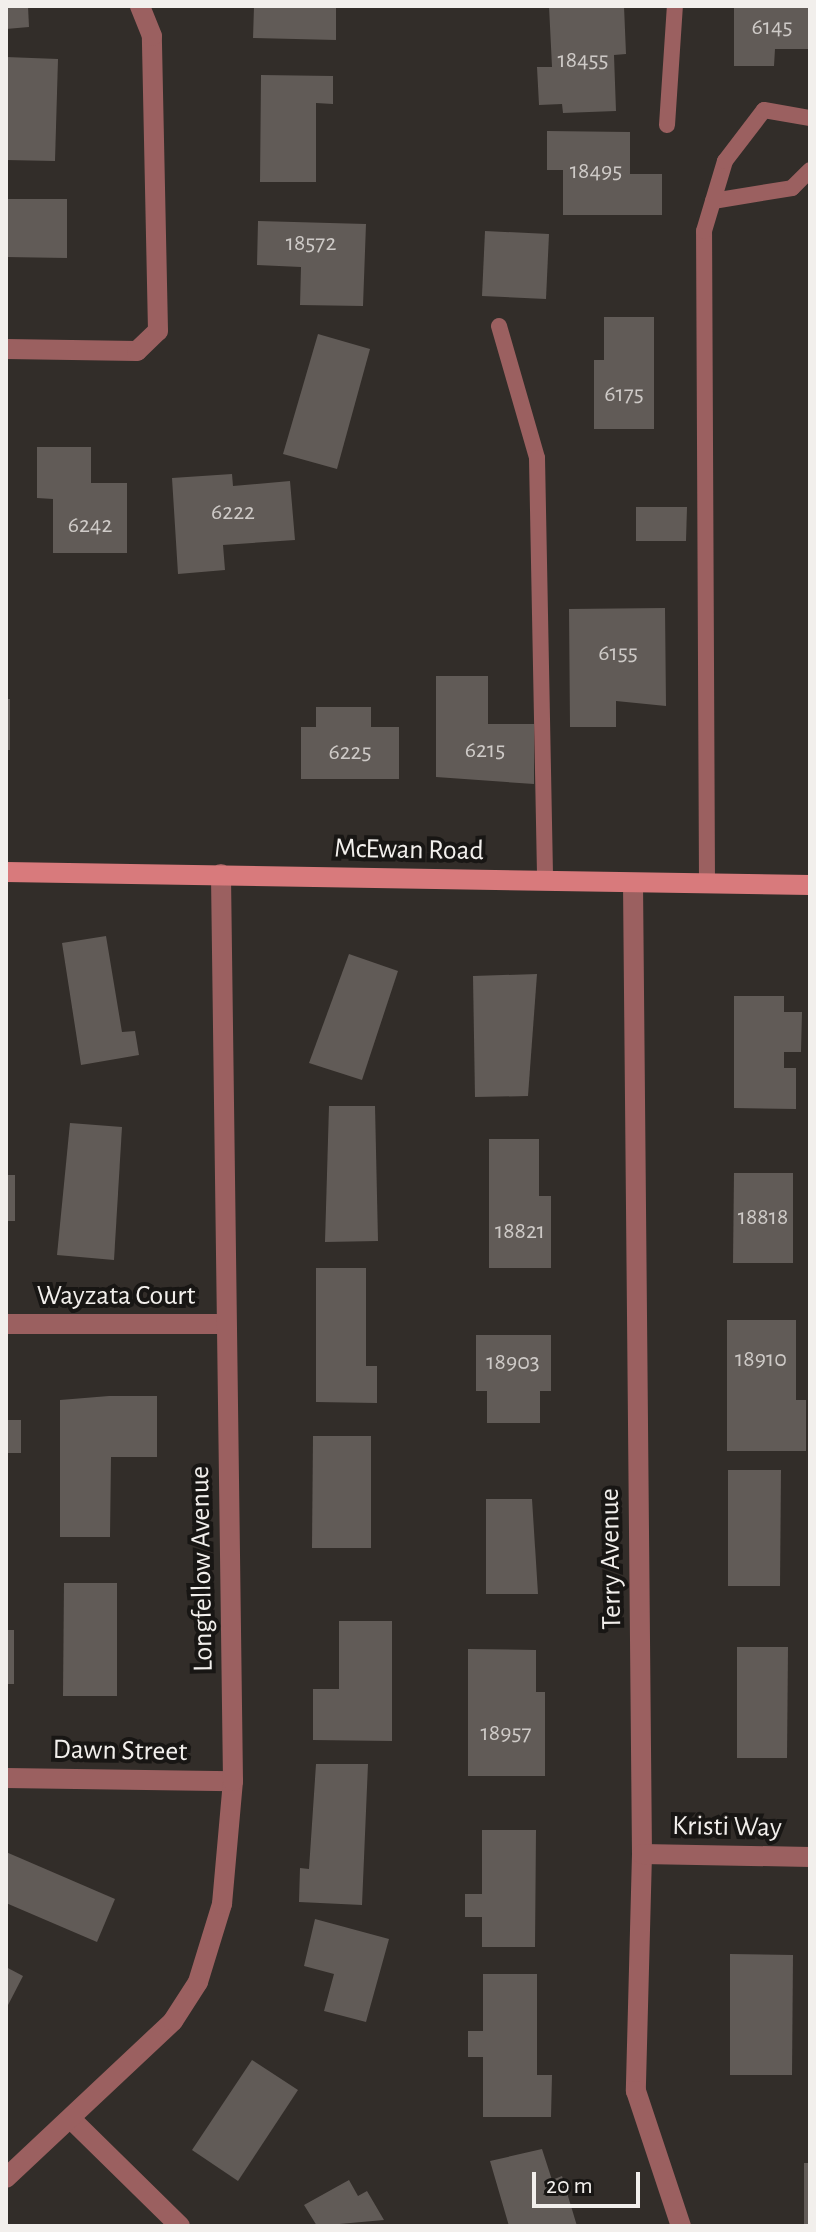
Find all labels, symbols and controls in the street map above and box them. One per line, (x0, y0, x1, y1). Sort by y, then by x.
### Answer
house number: 6145 (751, 14, 793, 42)
house number: 18455 (557, 47, 609, 75)
house number: 18495 (570, 158, 622, 186)
house number: 18572 (286, 230, 336, 258)
house number: 6175 (604, 381, 644, 409)
house number: 6222 (211, 499, 255, 527)
house number: 6242 (68, 512, 112, 540)
house number: 6155 (598, 640, 638, 668)
house number: 6215 (465, 737, 505, 765)
house number: 6225 (328, 739, 372, 767)
street label: McEwan Road (334, 832, 484, 868)
house number: 18818 (738, 1204, 788, 1232)
house number: 18821 (495, 1218, 545, 1246)
street label: Wayzata Court (37, 1279, 195, 1313)
house number: 18910 (735, 1346, 787, 1374)
house number: 18903 (486, 1349, 540, 1377)
street label: Longfellow Avenue (183, 1466, 221, 1672)
street label: Terry Avenue (593, 1488, 629, 1630)
house number: 18957 (481, 1720, 531, 1748)
street label: Dawn Street (52, 1733, 188, 1769)
street label: Kristi Way (672, 1809, 782, 1845)
scale bar (536, 2156, 644, 2206)
text: 20 m (546, 2174, 593, 2198)

